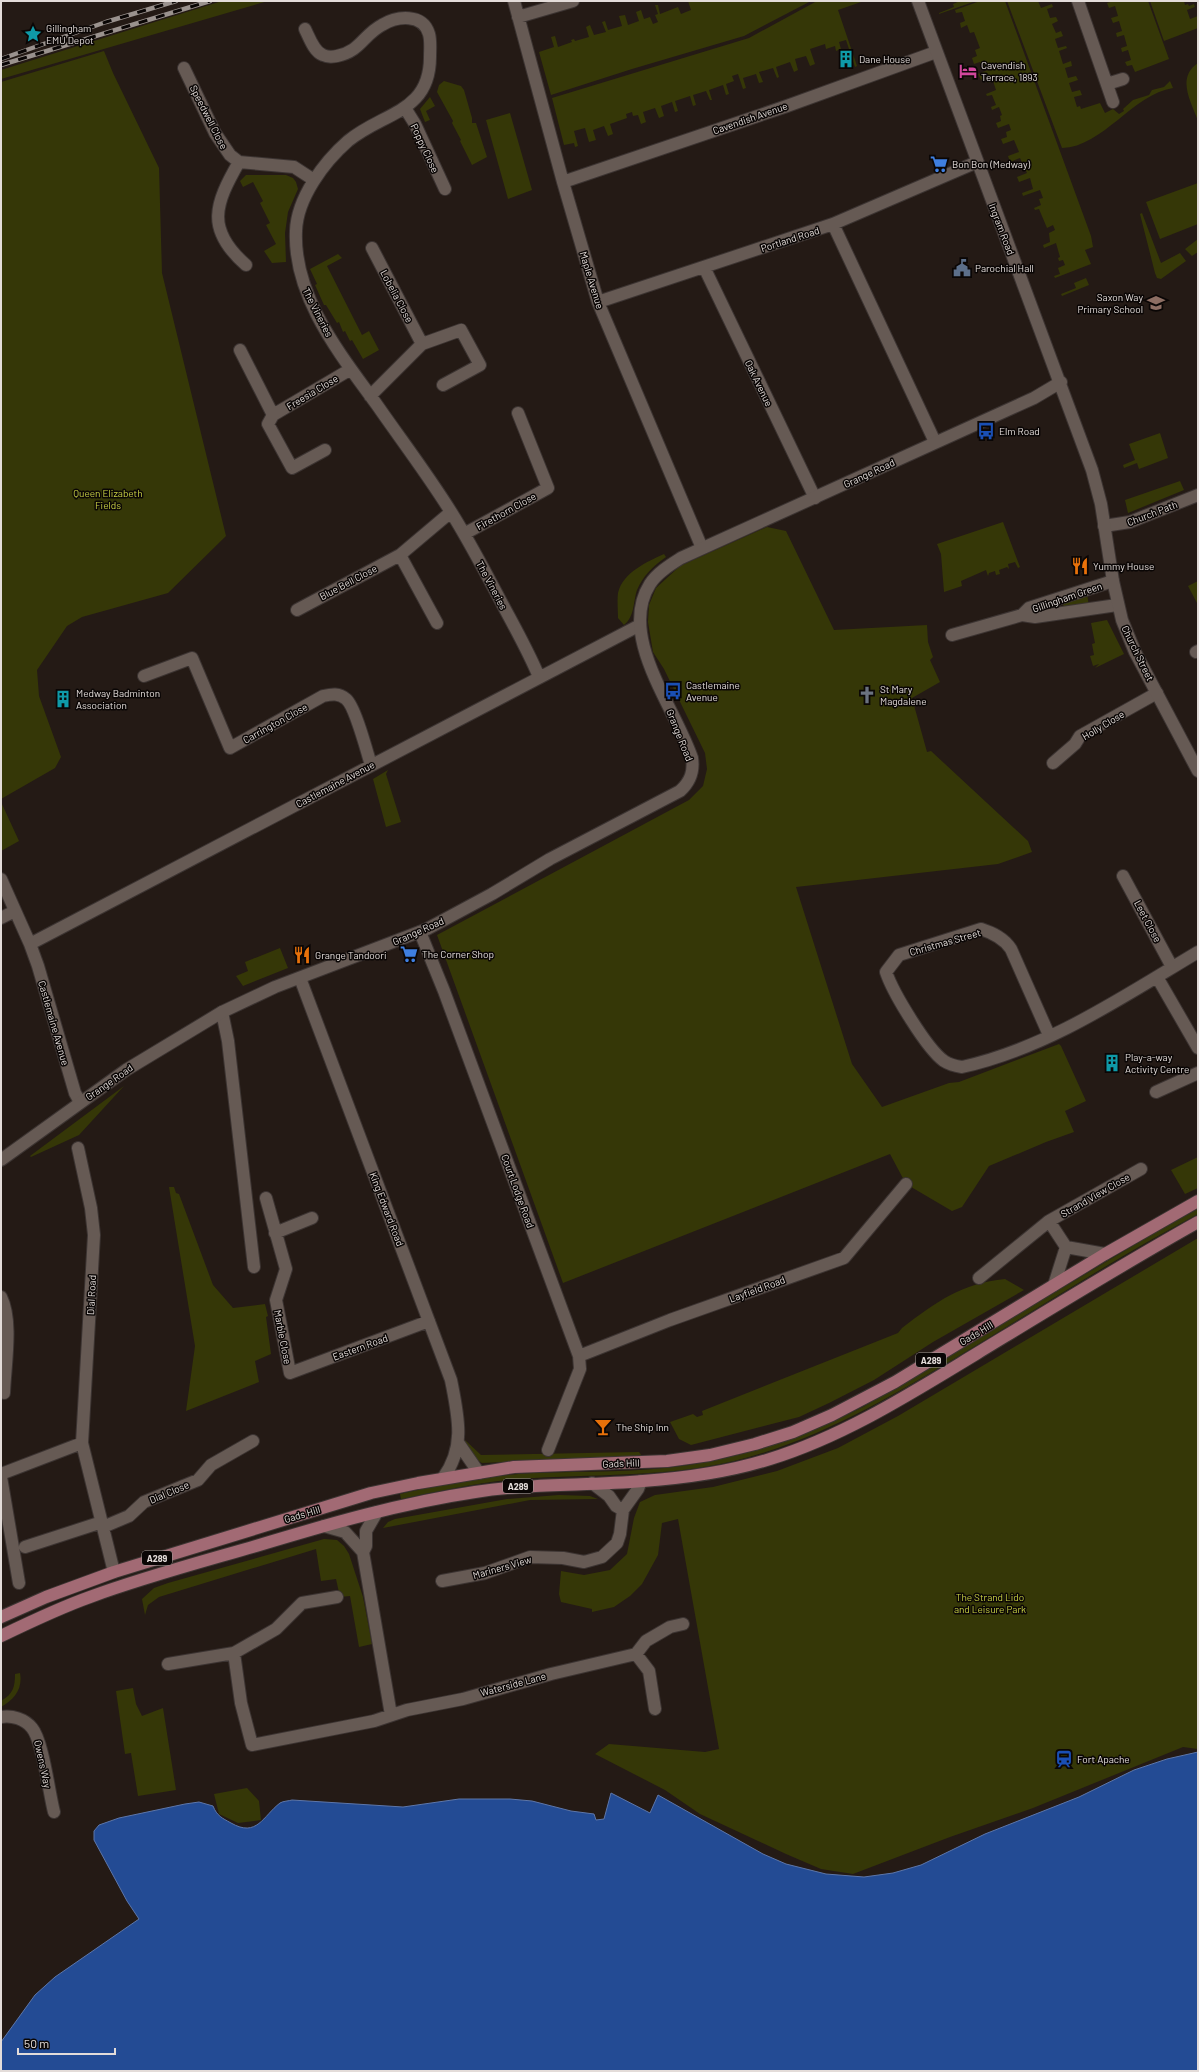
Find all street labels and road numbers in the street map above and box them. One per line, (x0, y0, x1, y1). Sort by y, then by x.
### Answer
street label: Speedwell Close (188, 83, 230, 151)
street label: Cavendish Avenue (711, 100, 789, 136)
street label: Poppy Close (408, 122, 442, 174)
street label: Ingram Road (987, 201, 1017, 257)
street label: Portland Road (759, 224, 821, 254)
street label: Maple Avenue (578, 250, 606, 310)
street label: Lobelia Close (378, 268, 416, 324)
street label: The Vineries (300, 285, 336, 339)
street label: Oak Avenue (743, 358, 775, 408)
street label: Freesia Close (284, 372, 340, 412)
street label: Grange Road (842, 456, 896, 490)
street label: Firethorn Close (474, 490, 538, 532)
street label: Church Path (1125, 498, 1179, 528)
street label: The Vineries (474, 558, 510, 612)
street label: Blue Bell Close (317, 562, 379, 602)
street label: Gillingham Green (1030, 579, 1104, 615)
street label: Church Street (1119, 623, 1157, 683)
street label: Carrington Close (241, 700, 309, 746)
street label: Grange Road (664, 707, 696, 763)
street label: Holly Close (1080, 708, 1126, 742)
street label: Castlemaine Avenue (294, 758, 376, 810)
street label: Leet Close (1132, 898, 1164, 944)
street label: Grange Road (390, 914, 446, 948)
street label: Christmas Street (908, 926, 982, 958)
street label: Castlemaine Avenue (36, 979, 72, 1067)
street label: Grange Road (83, 1061, 135, 1103)
street label: Court Lodge Road (499, 1152, 537, 1230)
street label: King Edward Road (367, 1170, 407, 1248)
street label: Strand View Close (1058, 1170, 1132, 1220)
street label: Layfield Road (727, 1273, 787, 1305)
street label: Dial Road (84, 1275, 98, 1315)
street label: Marble Close (272, 1309, 294, 1365)
street label: Gads Hill (957, 1318, 995, 1348)
street label: Eastern Road (331, 1331, 389, 1363)
road number: A289 (916, 1353, 946, 1367)
street label: Gads Hill (602, 1456, 640, 1470)
street label: Dial Close (147, 1478, 191, 1506)
road number: A289 (503, 1479, 533, 1493)
street label: Gads Hill (282, 1503, 322, 1525)
road number: A289 (142, 1551, 172, 1565)
street label: Mariners View (471, 1553, 533, 1581)
street label: Waterside Lane (479, 1669, 547, 1699)
street label: Owens Way (32, 1739, 54, 1789)

